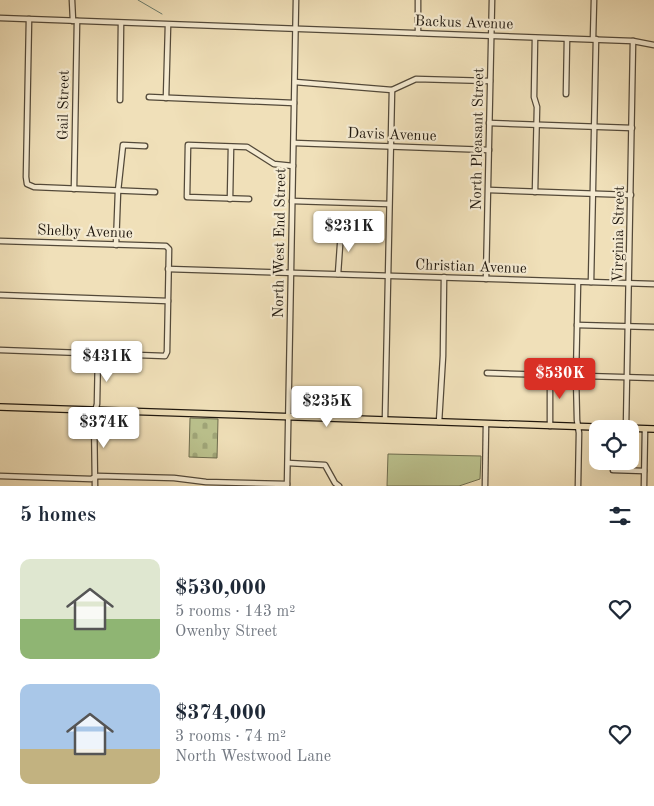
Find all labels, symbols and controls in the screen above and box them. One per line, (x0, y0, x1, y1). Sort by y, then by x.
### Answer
street label: Backus Avenue (414, 14, 514, 33)
street label: North Pleasant Street (470, 68, 487, 210)
street label: Gail Street (56, 70, 73, 140)
street label: Davis Avenue (347, 126, 437, 145)
street label: North West End Street (272, 168, 289, 318)
street label: Virginia Street (611, 186, 628, 283)
pin: $231K (314, 210, 384, 253)
text: $231K (324, 219, 374, 235)
street label: Shelby Avenue (37, 223, 133, 242)
street label: Christian Avenue (415, 258, 527, 277)
pin: $431K (72, 340, 142, 383)
text: $431K (82, 349, 132, 365)
pin: $530K (525, 358, 595, 400)
text: $530K (535, 366, 585, 382)
pin: $235K (292, 386, 362, 428)
text: $235K (302, 394, 352, 410)
pin: $374K (69, 406, 139, 449)
text: $374K (79, 415, 129, 431)
map controls (589, 420, 639, 470)
button: locate (589, 420, 639, 470)
icon: filters (606, 502, 634, 530)
text: 5 homes (20, 505, 96, 526)
text: $530,000 (175, 578, 266, 599)
icon: home (60, 579, 120, 639)
icon: heart (606, 595, 634, 623)
text: 5 rooms · 143 m² (175, 604, 295, 620)
text: Owenby Street (175, 624, 277, 640)
text: $374,000 (175, 703, 266, 724)
icon: home (60, 704, 120, 764)
icon: heart (606, 720, 634, 748)
text: 3 rooms · 74 m² (175, 729, 286, 745)
text: North Westwood Lane (175, 749, 331, 765)

